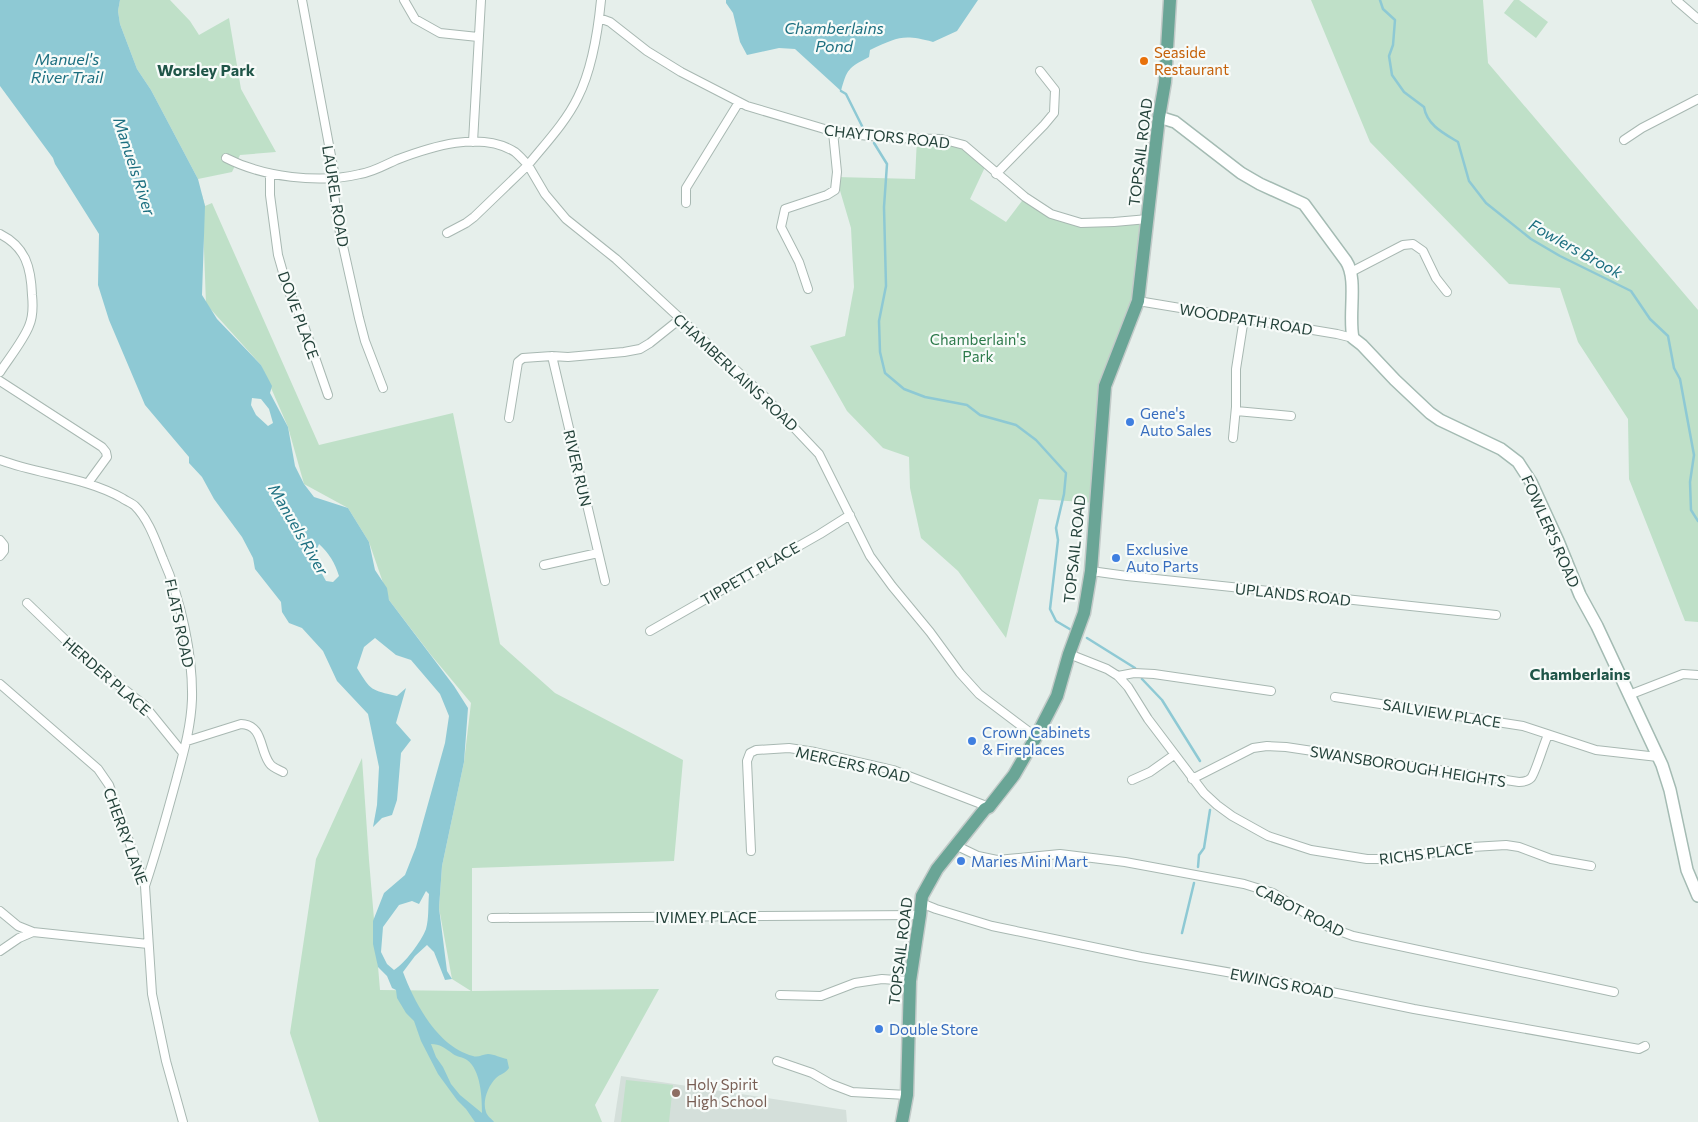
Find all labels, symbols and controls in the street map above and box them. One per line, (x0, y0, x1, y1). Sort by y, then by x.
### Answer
water label: Chamberlains Pond (784, 18, 884, 55)
place label: Seaside Restaurant (1154, 43, 1229, 78)
water label: Manuel's River Trail (31, 49, 104, 86)
marker: Seaside Restaurant (1138, 55, 1150, 67)
district label: Worsley Park (157, 60, 256, 79)
street label: TOPSAIL ROAD (1124, 97, 1156, 207)
water label: Manuels River (110, 114, 160, 218)
street label: CHAYTORS ROAD (823, 120, 951, 152)
street label: LAUREL ROAD (319, 144, 353, 248)
water label: Fowlers Brook (1526, 214, 1626, 282)
street label: DOVE PLACE (275, 269, 323, 361)
street label: WOODPATH ROAD (1178, 300, 1314, 338)
street label: CHAMBERLAINS ROAD (670, 309, 802, 435)
park label: Chamberlain's Park (930, 330, 1026, 365)
place label: Gene's Auto Sales (1140, 404, 1212, 439)
marker: Gene's Auto Sales (1124, 416, 1136, 428)
street label: RIVER RUN (560, 428, 596, 508)
street label: FOWLER'S ROAD (1518, 472, 1584, 590)
water label: Manuels River (265, 480, 333, 579)
street label: TOPSAIL ROAD (1059, 494, 1089, 604)
street label: TIPPETT PLACE (698, 537, 803, 608)
place label: Exclusive Auto Parts (1126, 540, 1199, 575)
marker: Exclusive Auto Parts (1110, 552, 1122, 564)
street label: FLATS ROAD (162, 577, 198, 669)
street label: UPLANDS ROAD (1234, 579, 1352, 609)
street label: HERDER PLACE (60, 633, 155, 719)
district label: Chamberlains (1529, 664, 1631, 683)
street label: SAILVIEW PLACE (1382, 695, 1502, 731)
place label: Crown Cabinets & Fireplaces (982, 723, 1091, 758)
marker: Crown Cabinets & Fireplaces (966, 735, 978, 747)
street label: MERCERS ROAD (794, 742, 912, 786)
street label: SWANSBOROUGH HEIGHTS (1309, 742, 1507, 790)
street label: CHERRY LANE (100, 785, 152, 887)
street label: RICHS PLACE (1378, 838, 1474, 868)
place label: Maries Mini Mart (971, 852, 1088, 870)
marker: Maries Mini Mart (955, 855, 967, 867)
street label: CABOT ROAD (1252, 880, 1348, 940)
street label: TOPSAIL ROAD (884, 896, 916, 1006)
street label: IVIMEY PLACE (655, 908, 757, 926)
street label: EWINGS ROAD (1229, 964, 1335, 1002)
place label: Double Store (889, 1020, 978, 1038)
marker: Double Store (873, 1023, 885, 1035)
place label: Holy Spirit High School (686, 1075, 767, 1110)
marker: Holy Spirit High School (670, 1087, 682, 1099)

